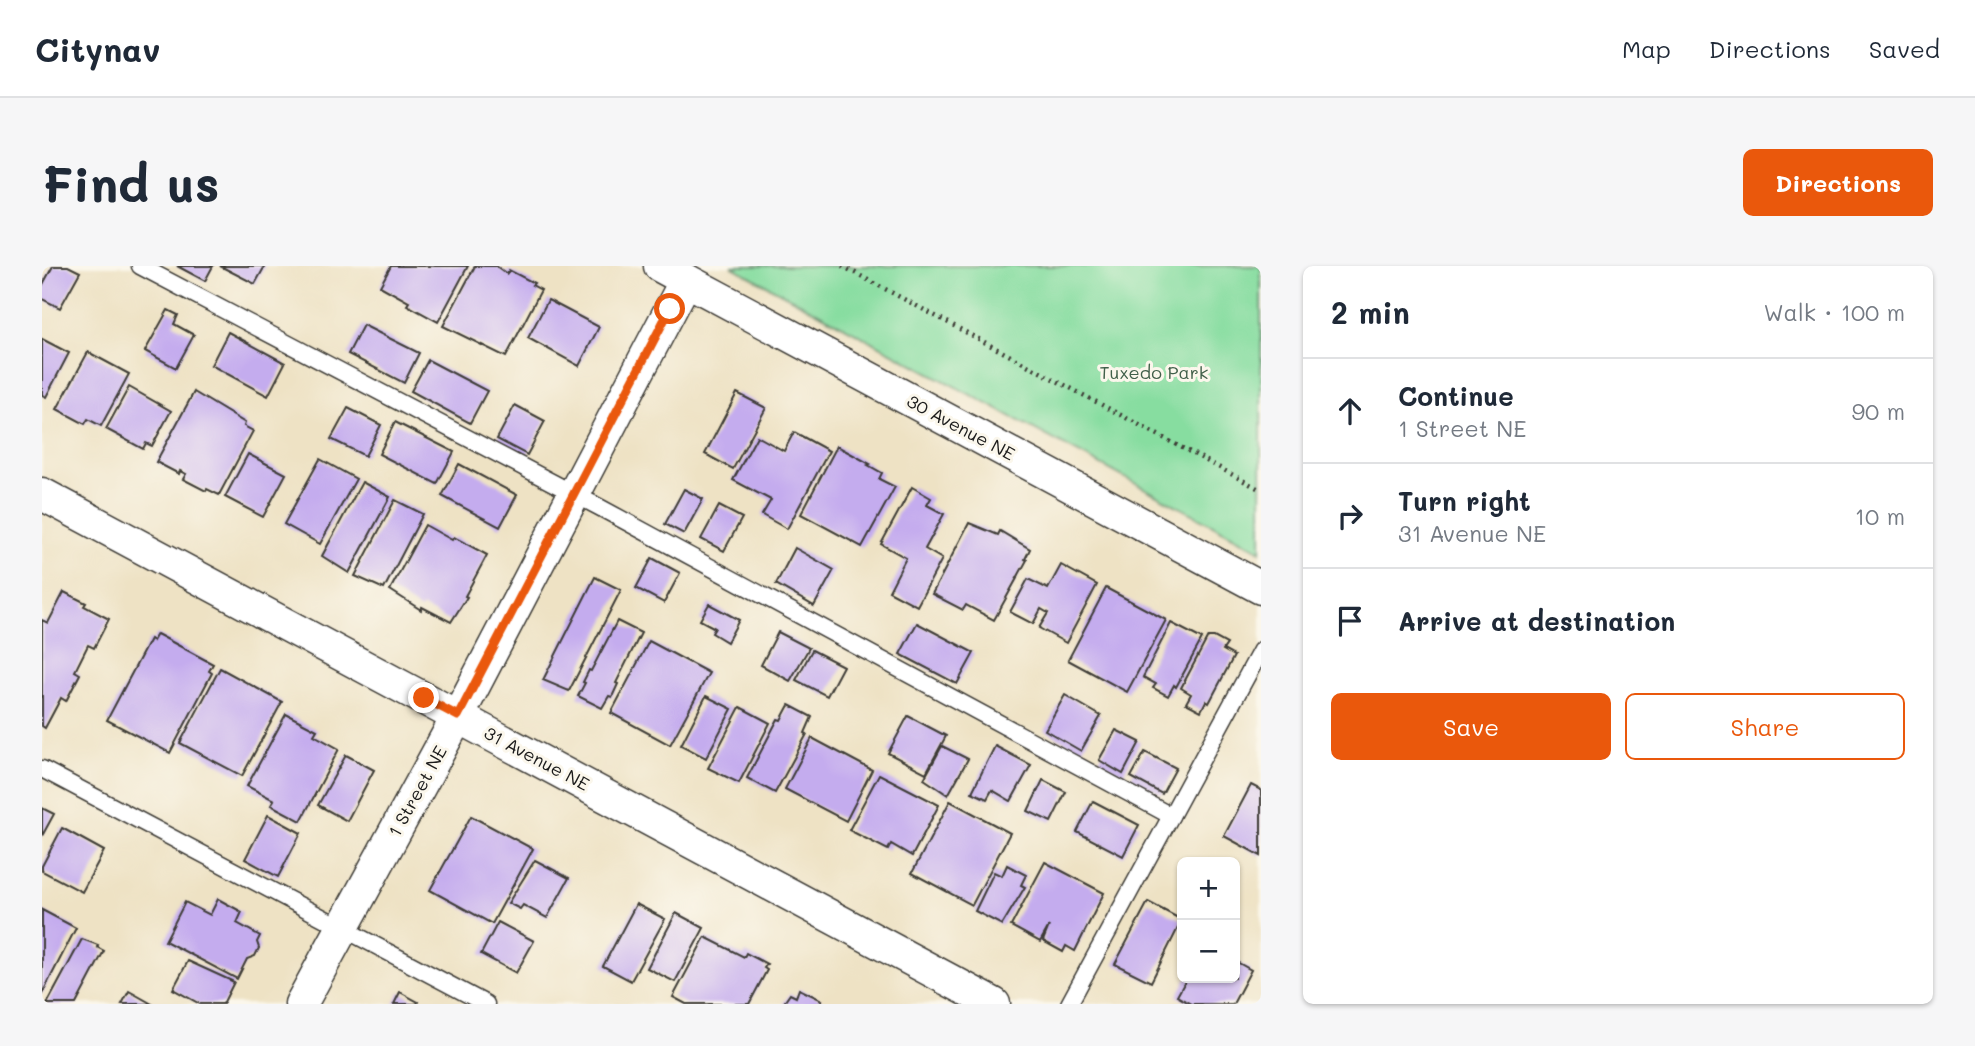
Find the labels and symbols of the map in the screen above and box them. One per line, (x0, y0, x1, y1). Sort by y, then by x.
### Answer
route start (654, 293, 685, 324)
park label: Tuxedo Park (1100, 360, 1208, 384)
street label: 30 Avenue NE (903, 388, 1019, 466)
route end (408, 682, 439, 713)
street label: 31 Avenue NE (480, 720, 594, 796)
street label: 1 Street NE (382, 741, 452, 841)

